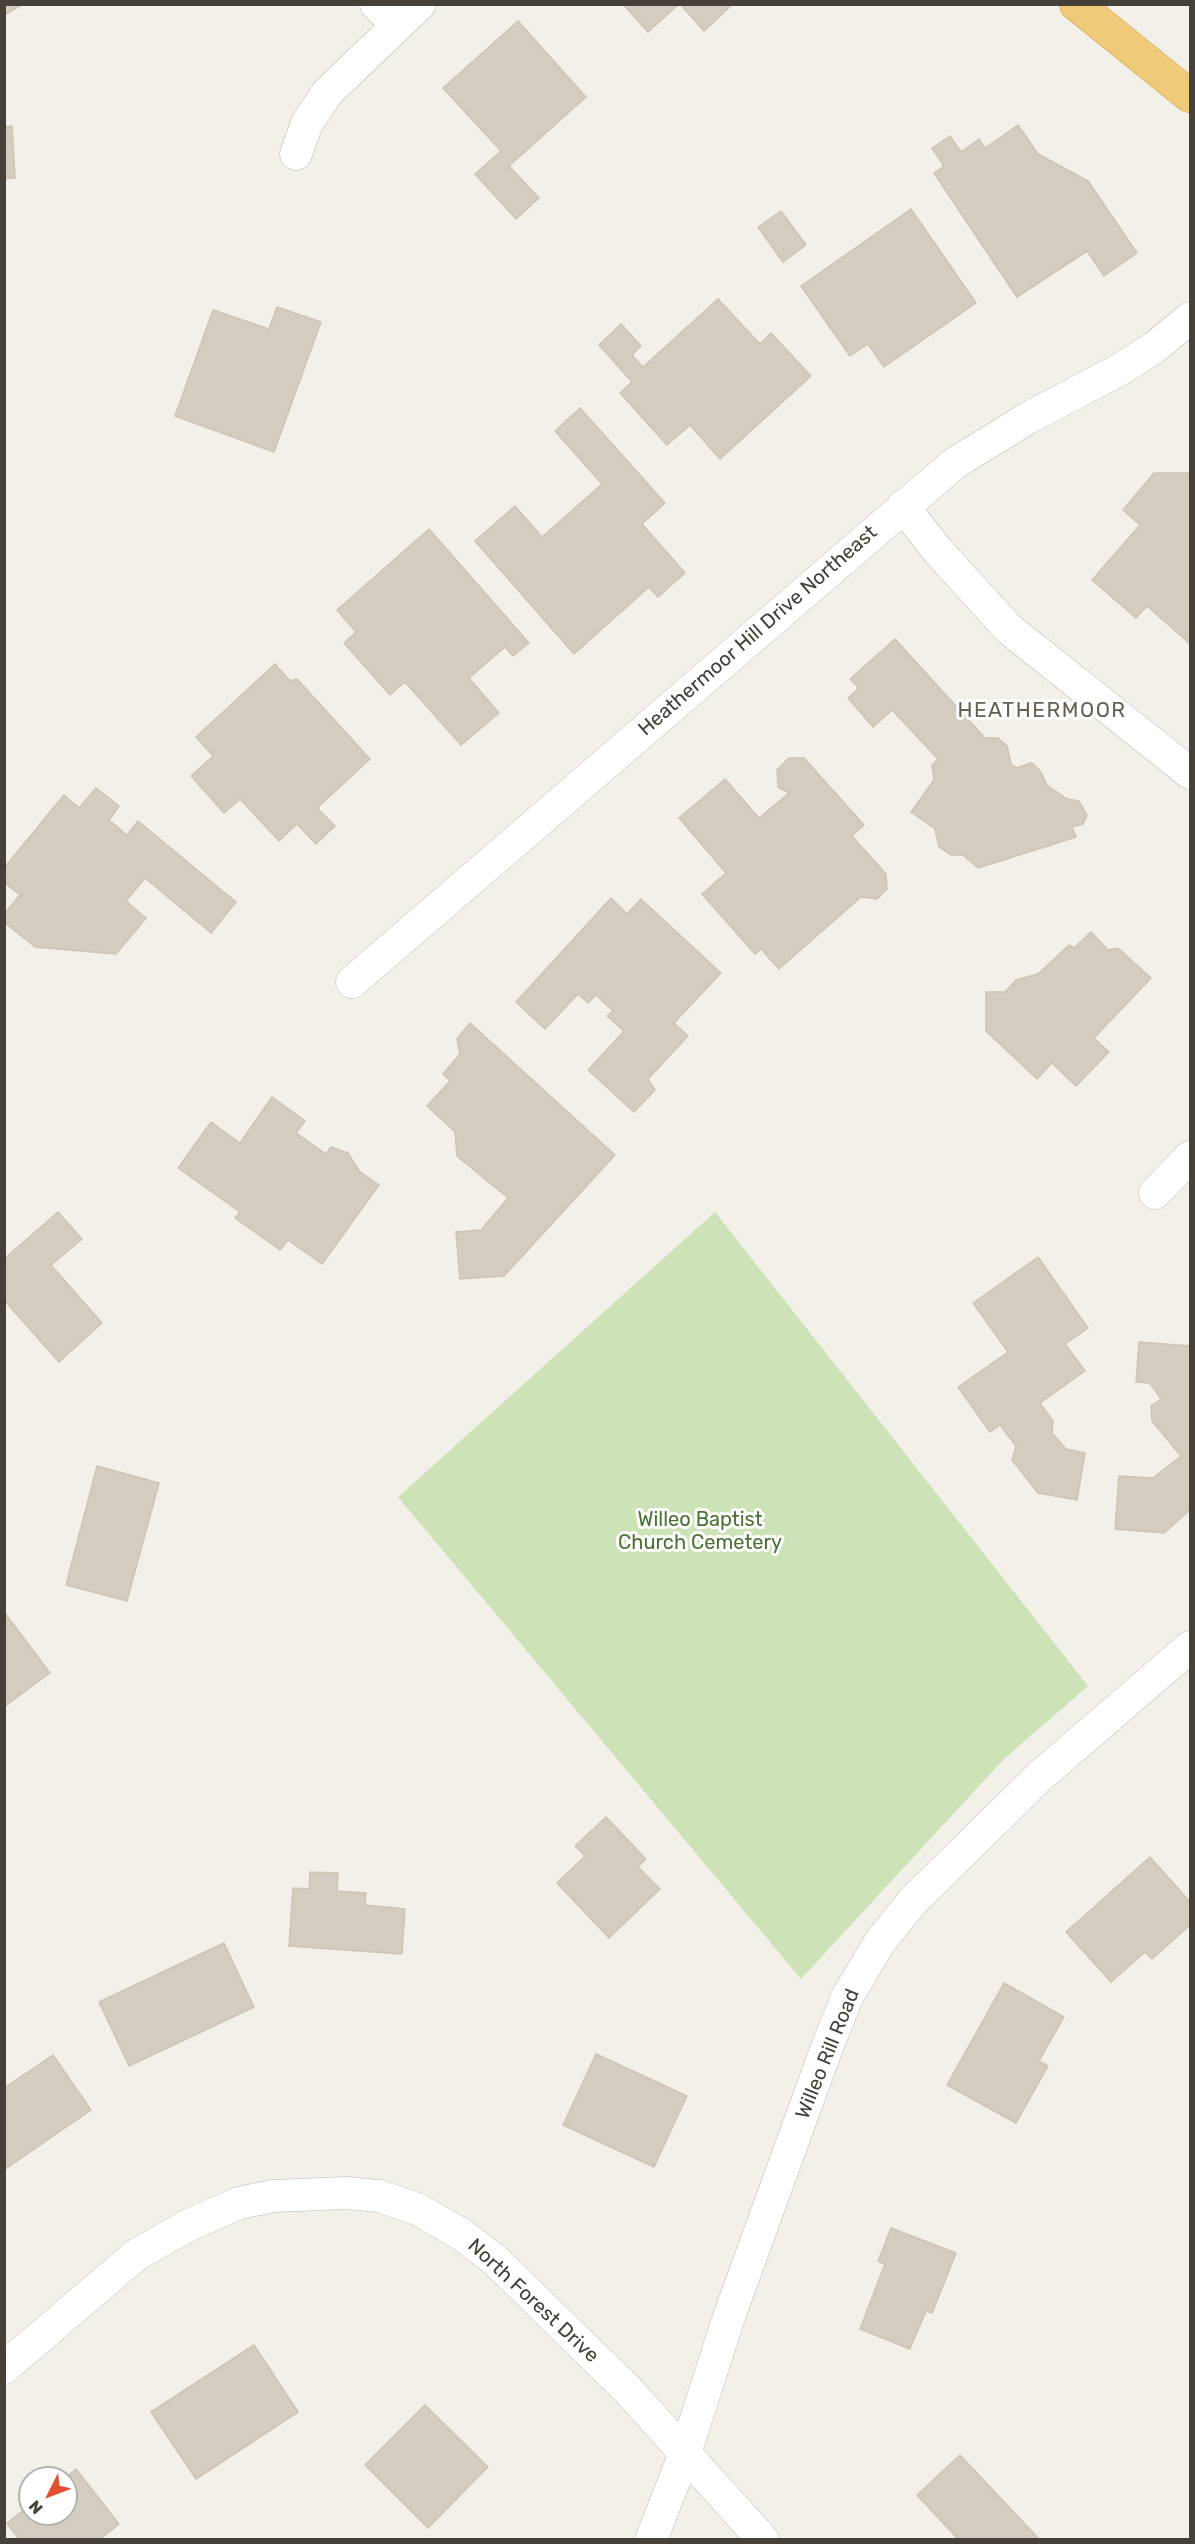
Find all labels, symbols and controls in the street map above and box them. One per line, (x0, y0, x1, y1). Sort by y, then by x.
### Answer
street label: Heathermoor Hill Drive Northeast (634, 521, 882, 741)
district label: HEATHERMOOR (957, 698, 1127, 724)
park label: Willeo Baptist Church Cemetery (618, 1508, 782, 1555)
street label: Willeo Rill Road (791, 1985, 865, 2123)
street label: North Forest Drive (462, 2234, 604, 2368)
north arrow (18, 2466, 78, 2526)
text: N (25, 2496, 47, 2518)

